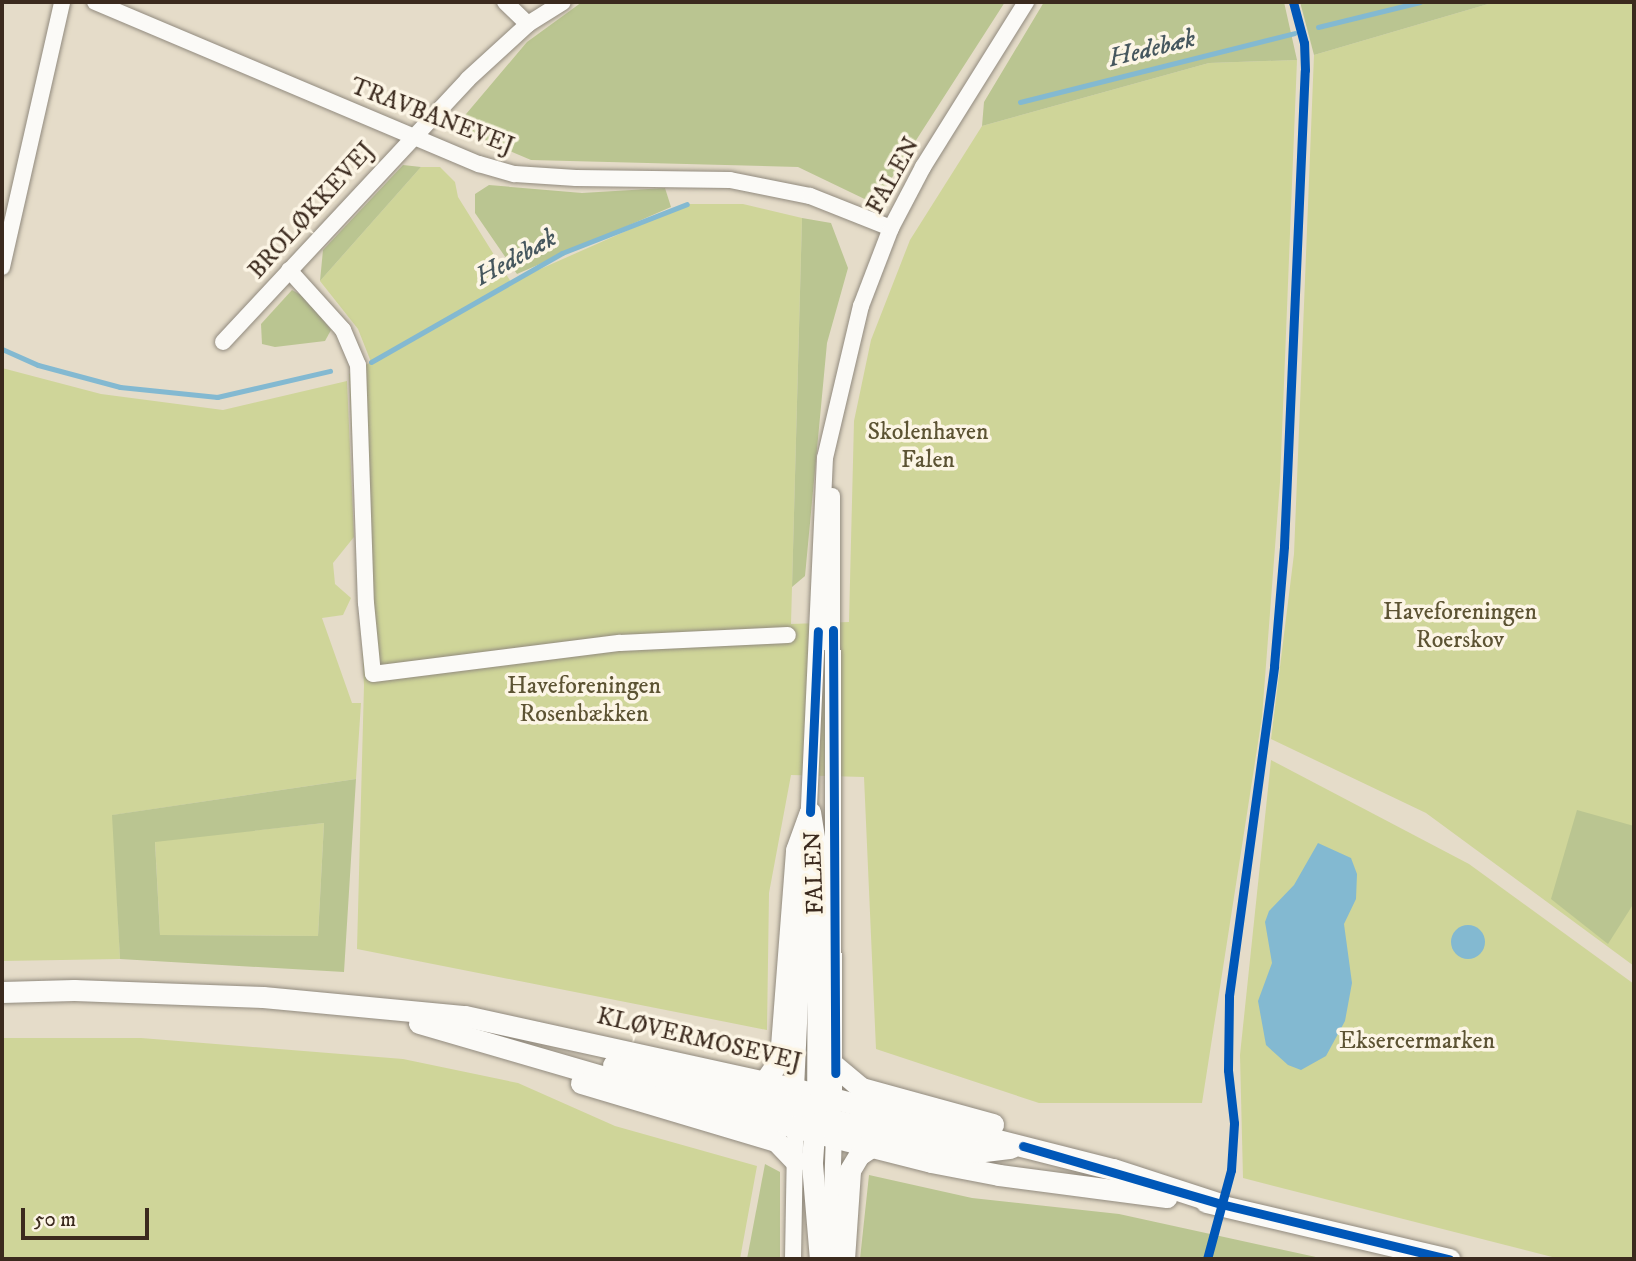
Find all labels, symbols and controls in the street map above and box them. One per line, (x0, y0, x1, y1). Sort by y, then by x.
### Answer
water label: Hedebæk (1105, 23, 1199, 75)
street label: TRAVBANEVEJ (346, 73, 518, 161)
street label: FALEN (861, 133, 927, 219)
street label: BROLØKKEVEJ (243, 137, 381, 285)
water label: Hedebæk (470, 223, 562, 293)
park label: Skolenhaven Falen (867, 419, 989, 475)
park label: Haveforeningen Roerskov (1383, 599, 1537, 655)
park label: Haveforeningen Rosenbækken (507, 673, 661, 729)
street label: FALEN (799, 831, 831, 915)
street label: KLØVERMOSEVEJ (594, 1002, 804, 1078)
park label: Eksercermarken (1339, 1028, 1495, 1056)
scale bar (24, 1194, 152, 1238)
text: 50 m (34, 1207, 76, 1233)

